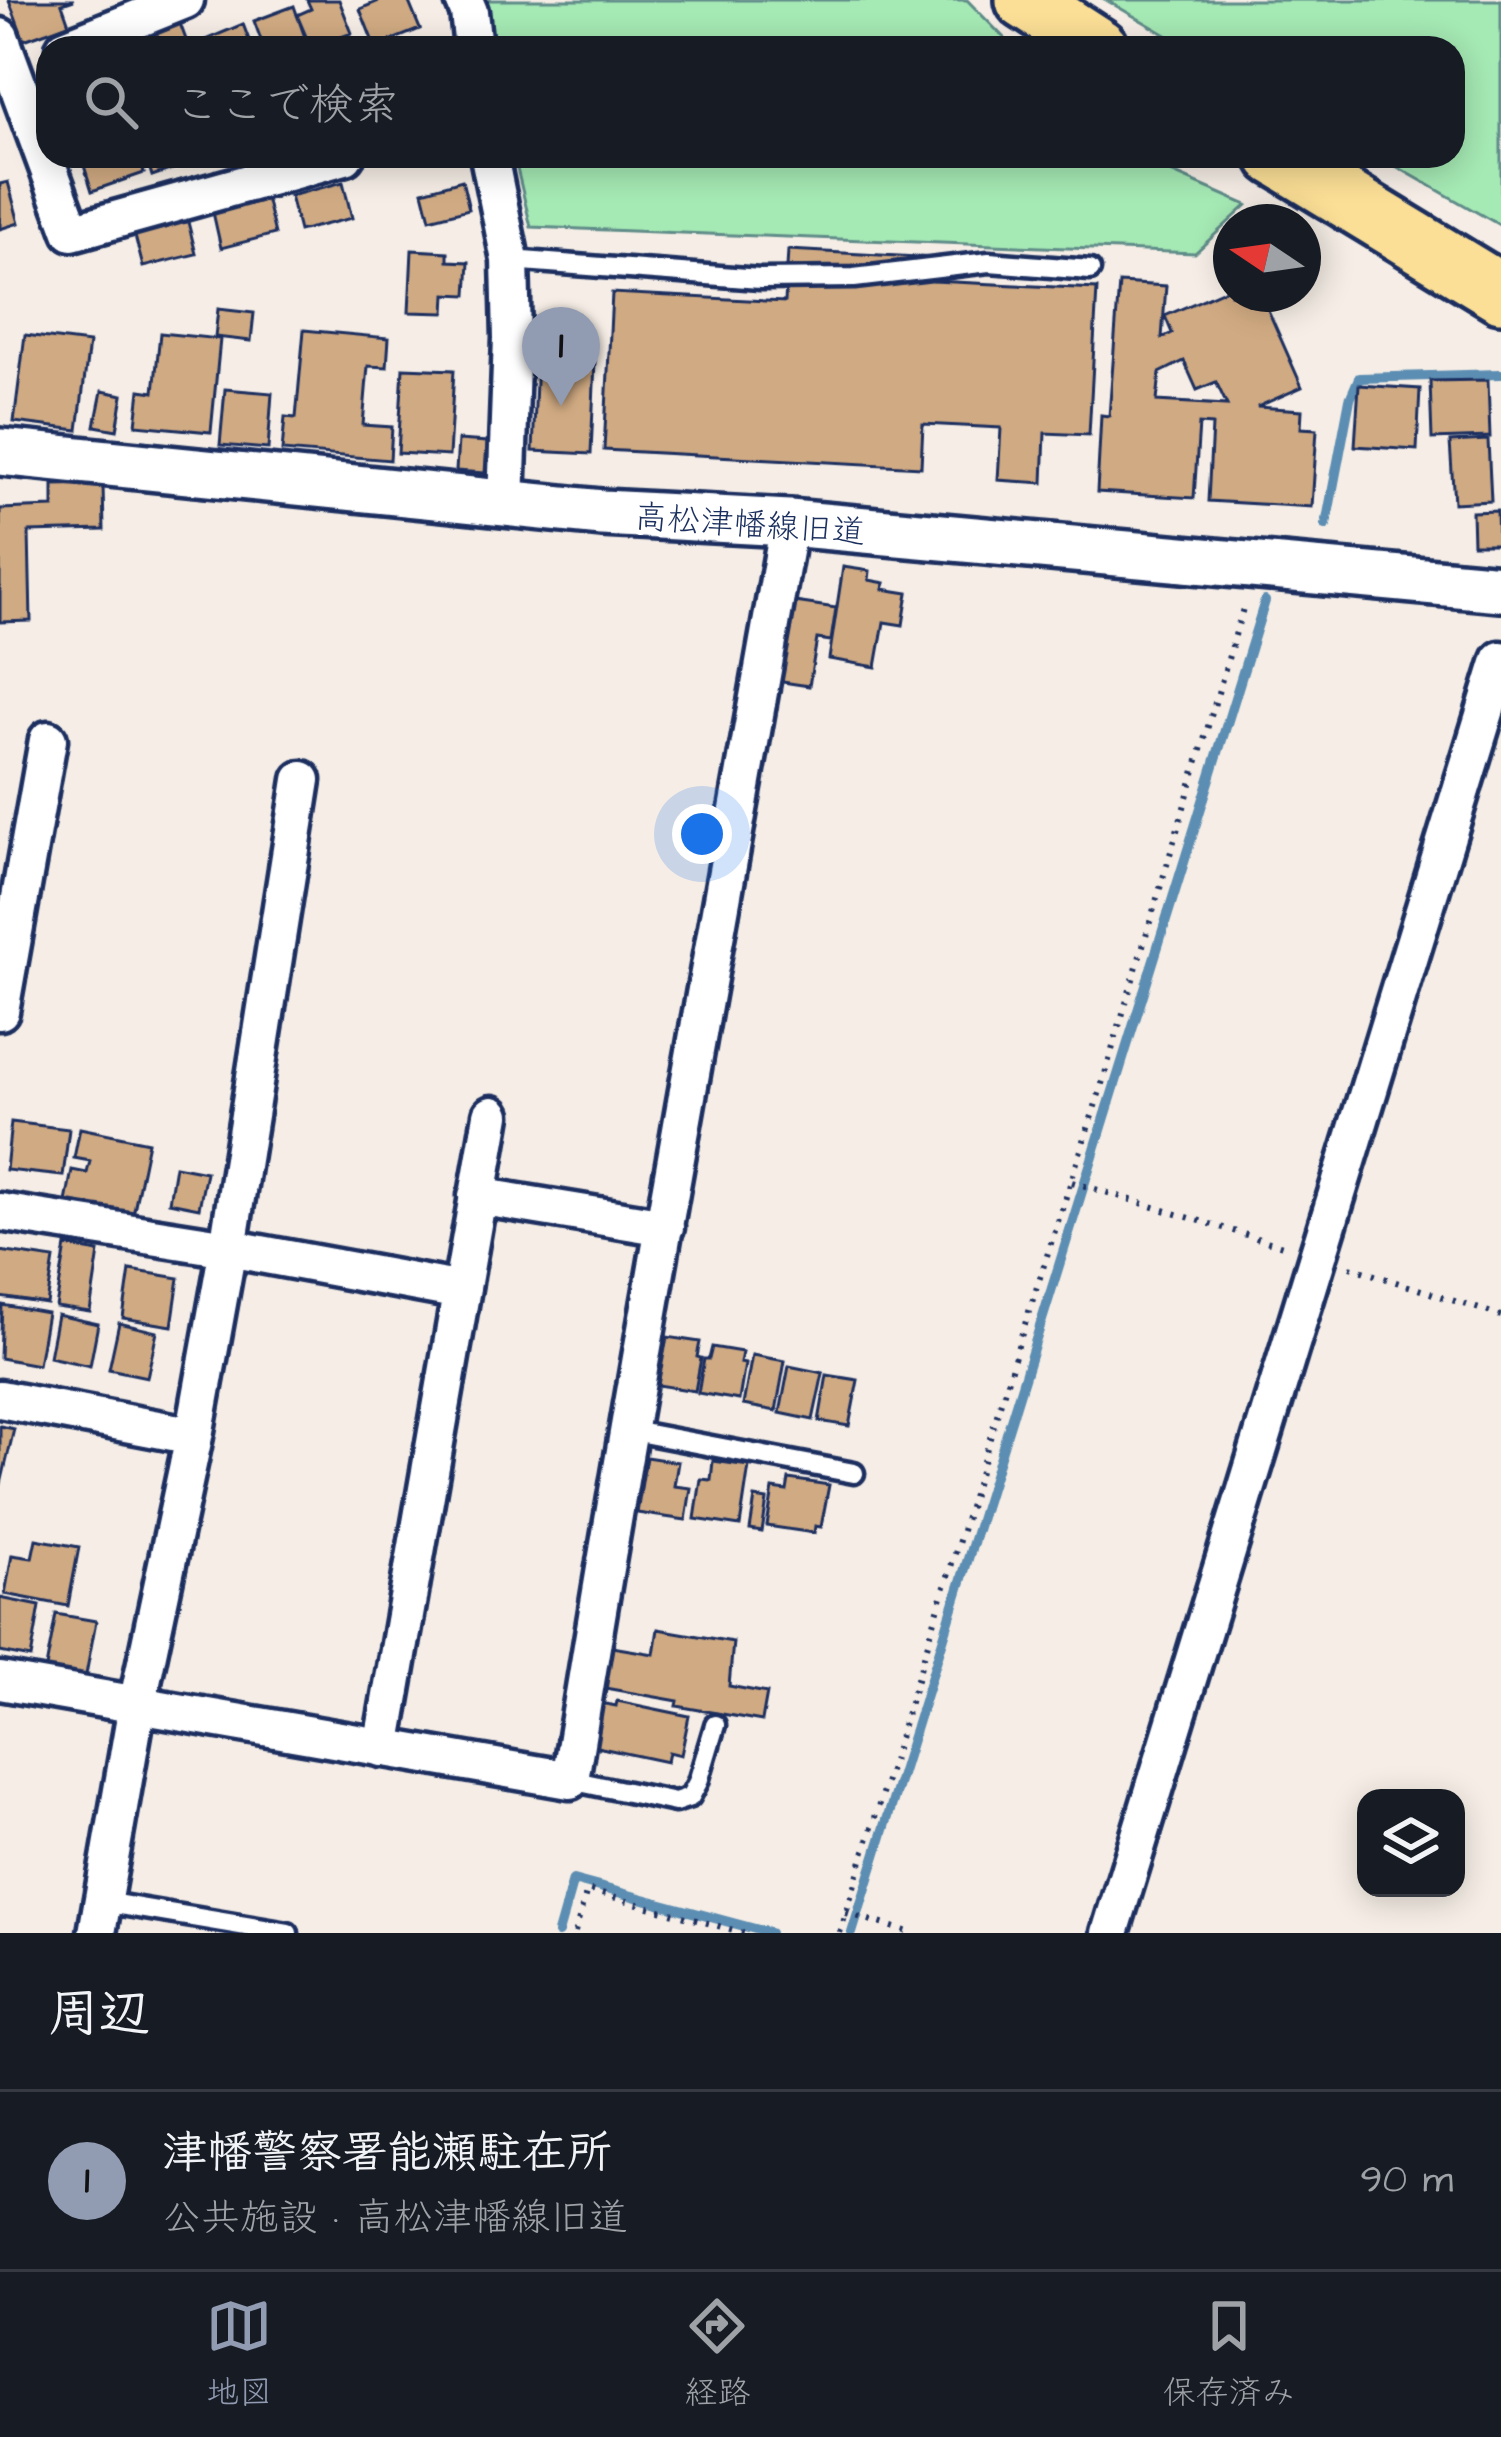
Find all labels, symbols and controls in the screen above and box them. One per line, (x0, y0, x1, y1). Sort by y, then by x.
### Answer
search box (36, 36, 1465, 168)
icon: search (78, 69, 144, 135)
text: ここで検索 (174, 75, 399, 137)
north arrow (1213, 204, 1321, 312)
pin: 1 (522, 307, 600, 406)
street label: 高松津幡線旧道 (633, 494, 867, 556)
your location (672, 804, 732, 864)
map controls (1357, 1789, 1465, 1897)
button: layers (1357, 1789, 1465, 1897)
text: 周辺 (48, 1980, 150, 2051)
text: 津幡警察署能瀬駐在所 (162, 2123, 612, 2185)
text: 1 (85, 2154, 90, 2208)
text: 90 m (1360, 2154, 1453, 2208)
text: 公共施設 · 高松津幡線旧道 (162, 2192, 628, 2246)
tab: 地図 (206, 2293, 272, 2416)
tab: 経路 (684, 2293, 750, 2416)
tab: 保存済み (1163, 2293, 1295, 2416)

